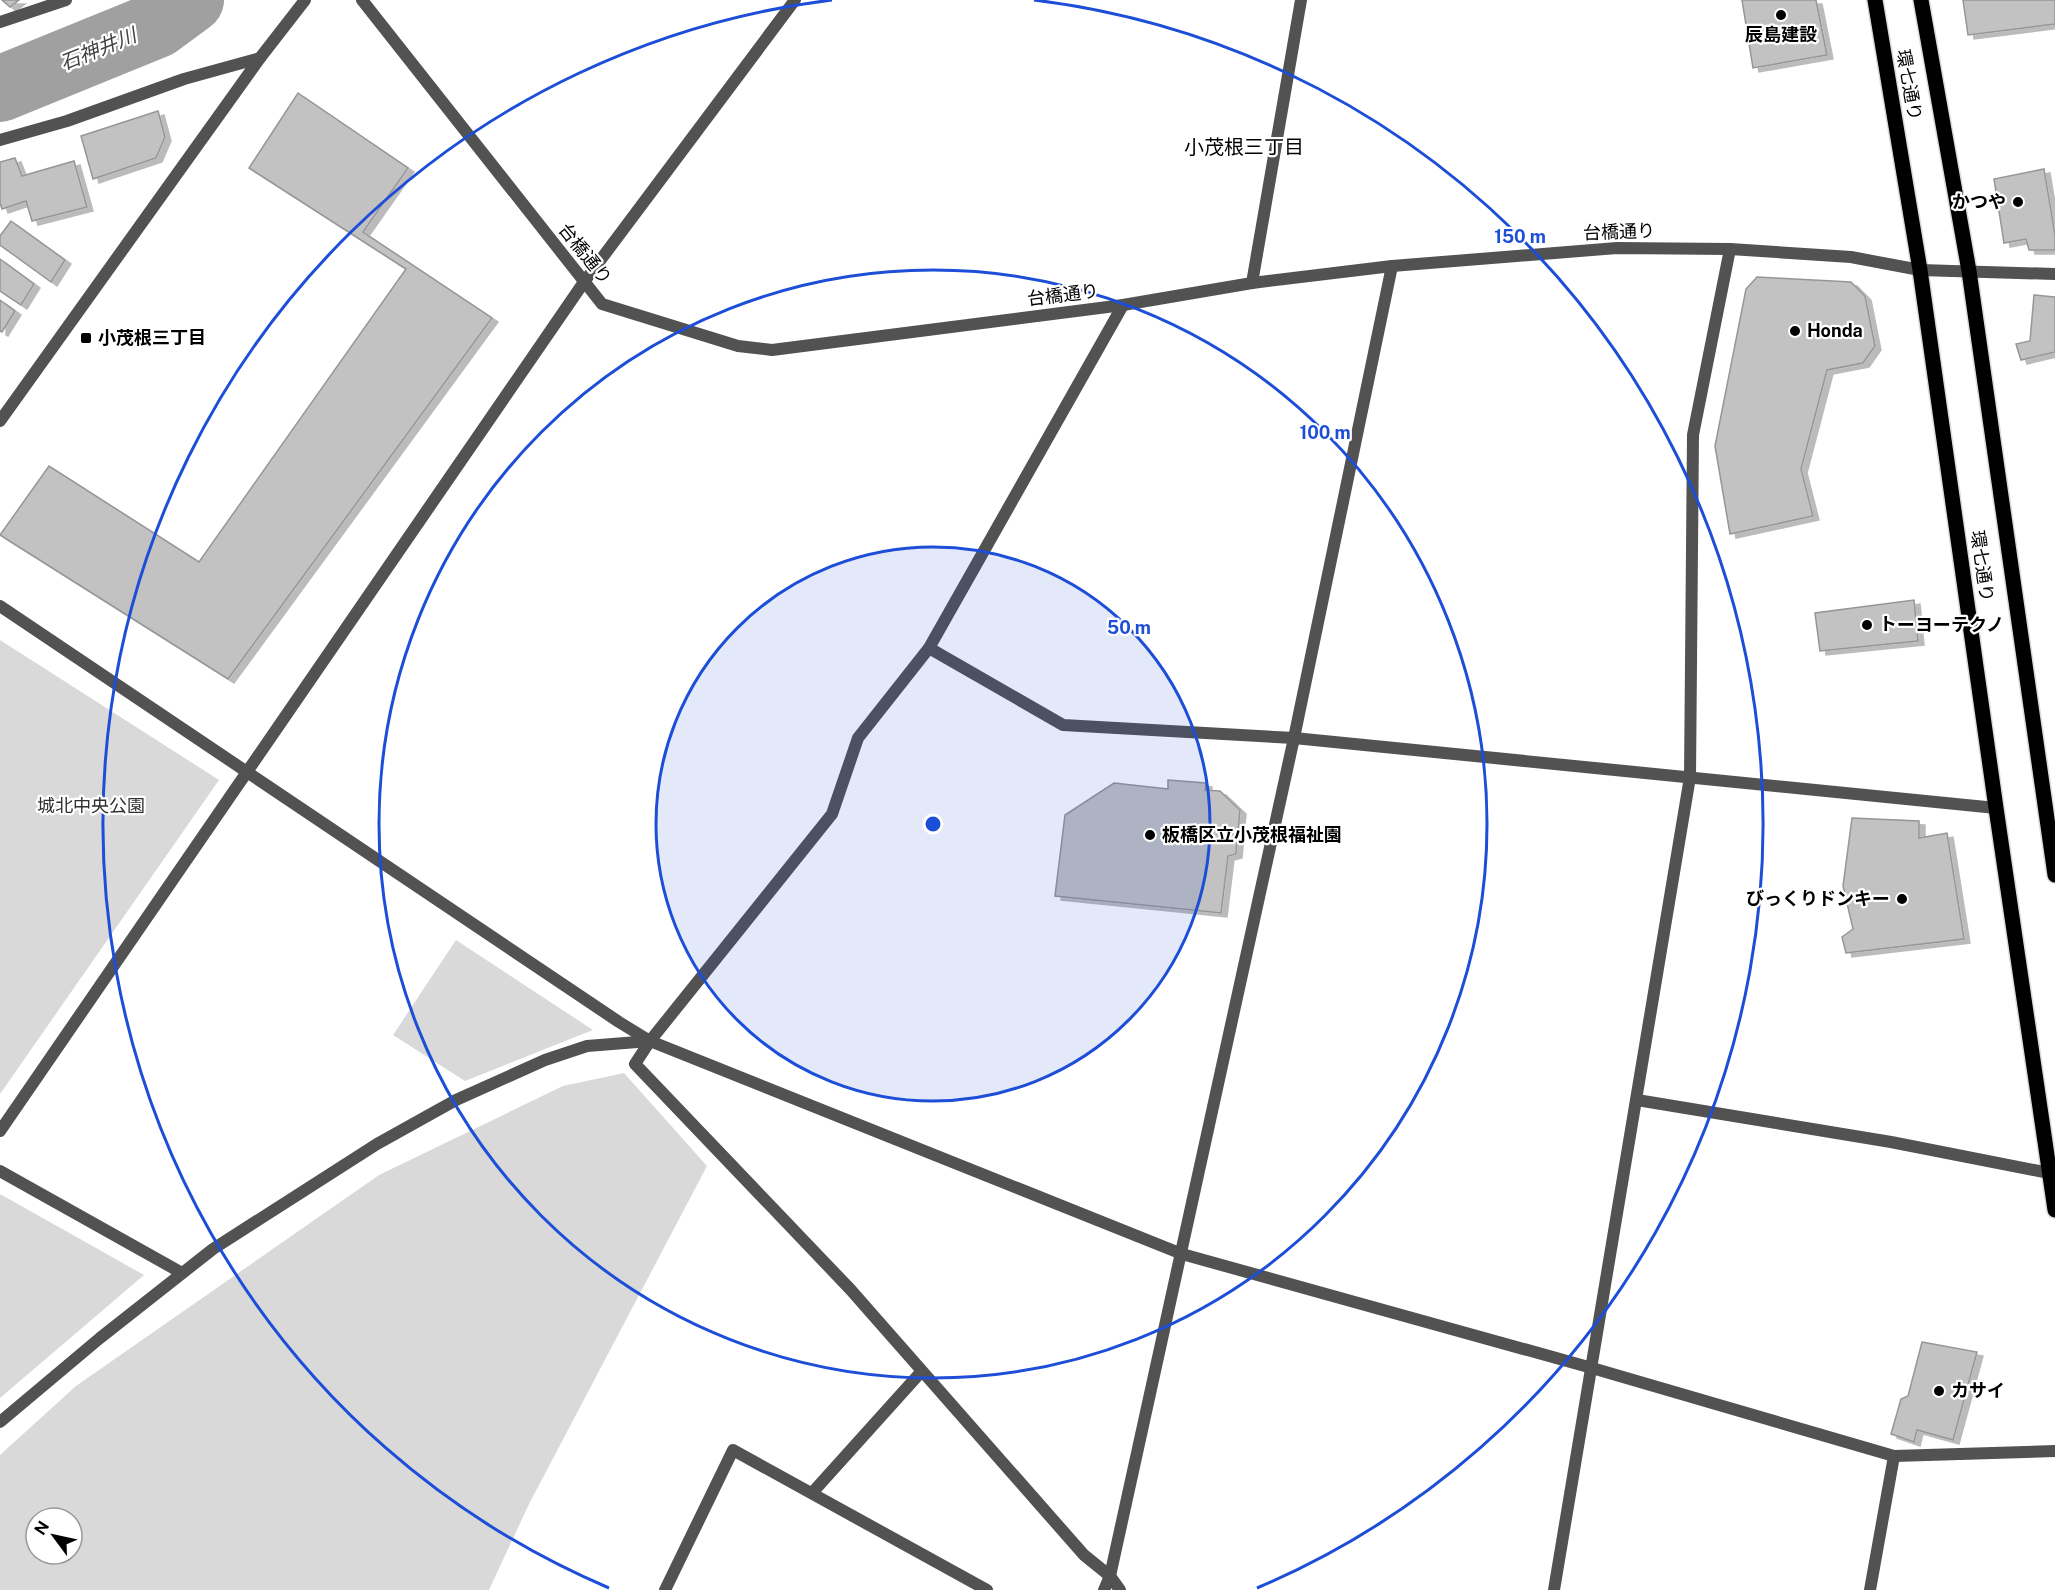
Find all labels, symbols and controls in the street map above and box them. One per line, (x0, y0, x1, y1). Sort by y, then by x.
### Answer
marker: 辰島建設 (1774, 8, 1788, 22)
water label: 石神井川 (56, 22, 141, 75)
place label: 辰島建設 (1745, 24, 1817, 45)
street label: 環七通り (1893, 48, 1926, 122)
district label: 小茂根三丁目 (1184, 135, 1304, 159)
place label: かつや (1952, 191, 2006, 212)
marker: かつや (2011, 195, 2025, 209)
street label: 台橋通り (555, 219, 616, 288)
street label: 台橋通り (1583, 220, 1655, 243)
text: 150 m (1494, 226, 1546, 247)
street label: 台橋通り (1026, 280, 1100, 309)
place label: Honda (1807, 320, 1863, 341)
marker: Honda (1788, 324, 1802, 338)
place label: 小茂根三丁目 (98, 327, 206, 348)
marker: 小茂根三丁目 (79, 331, 93, 345)
text: 100 m (1299, 422, 1351, 443)
street label: 環七通り (1967, 529, 1998, 603)
place label: トーヨーテクノ (1879, 614, 2004, 635)
text: 50 m (1107, 617, 1151, 638)
marker: トーヨーテクノ (1860, 618, 1874, 632)
park label: 城北中央公園 (37, 795, 145, 816)
centre of rings (923, 814, 943, 834)
place label: 板橋区立小茂根福祉園 (1162, 824, 1342, 845)
marker: 板橋区立小茂根福祉園 (1143, 828, 1157, 842)
place label: びっくりドンキー (1746, 888, 1890, 909)
marker: びっくりドンキー (1895, 892, 1909, 906)
place label: カサイ (1951, 1380, 2005, 1401)
marker: カサイ (1932, 1384, 1946, 1398)
north arrow (24, 1506, 84, 1566)
text: N (30, 1518, 53, 1539)

